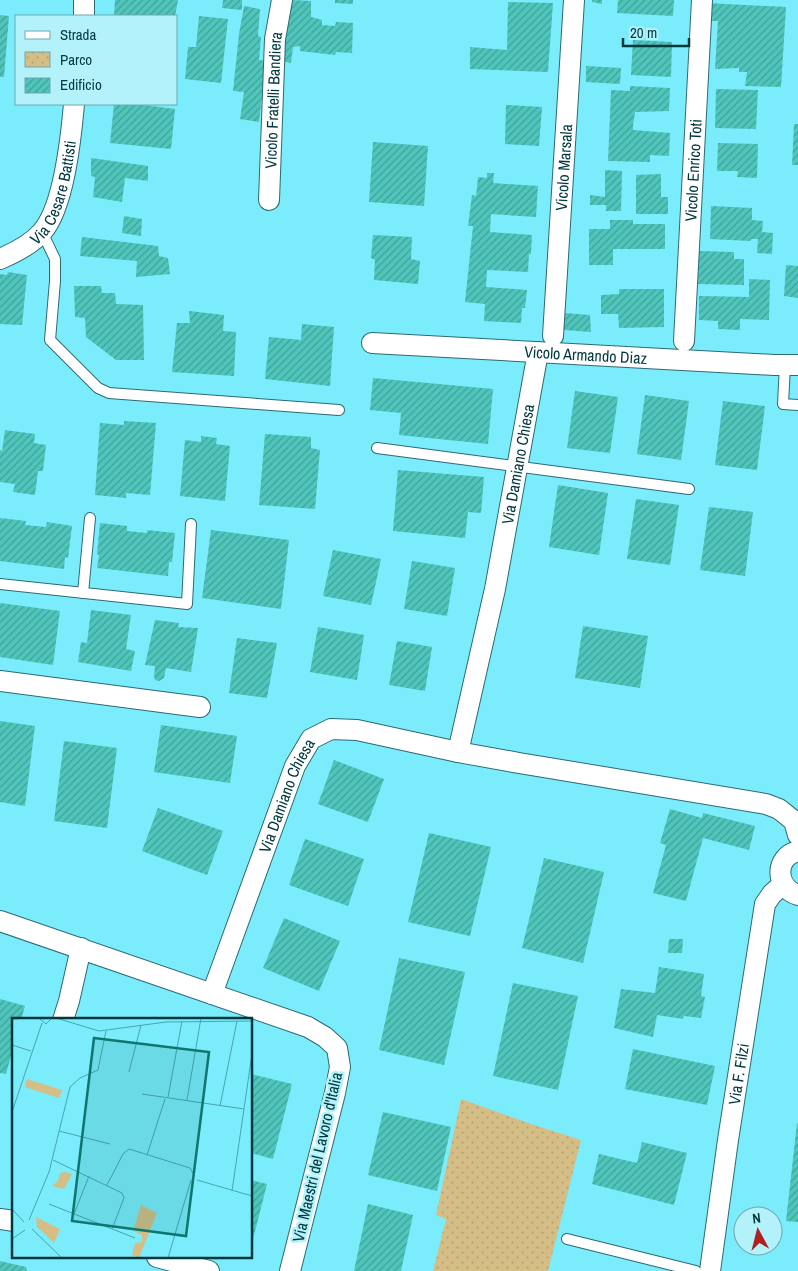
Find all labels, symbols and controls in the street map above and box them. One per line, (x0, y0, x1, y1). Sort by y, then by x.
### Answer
legend (15, 15, 178, 105)
scale bar (623, 15, 689, 47)
text: 20 m (630, 22, 657, 43)
text: Strada (60, 24, 96, 45)
street label: Vicolo Fratelli Bandiera (259, 29, 287, 169)
text: Parco (60, 49, 92, 70)
text: Edificio (60, 74, 102, 95)
street label: Vicolo Enrico Toti (679, 118, 707, 222)
street label: Vicolo Marsala (550, 123, 577, 211)
street label: Via Cesare Battisti (25, 139, 81, 249)
street label: Vicolo Armando Diaz (524, 340, 648, 369)
street label: Via Damiano Chiesa (496, 402, 539, 526)
street label: Via Damiano Chiesa (253, 734, 320, 856)
inset map (12, 1018, 252, 1258)
street label: Via F. Filzi (723, 1042, 754, 1106)
street label: Via Maestri del Lavoro d'Italia (287, 1069, 347, 1244)
north arrow (733, 1206, 783, 1256)
text: N (751, 1209, 762, 1228)

